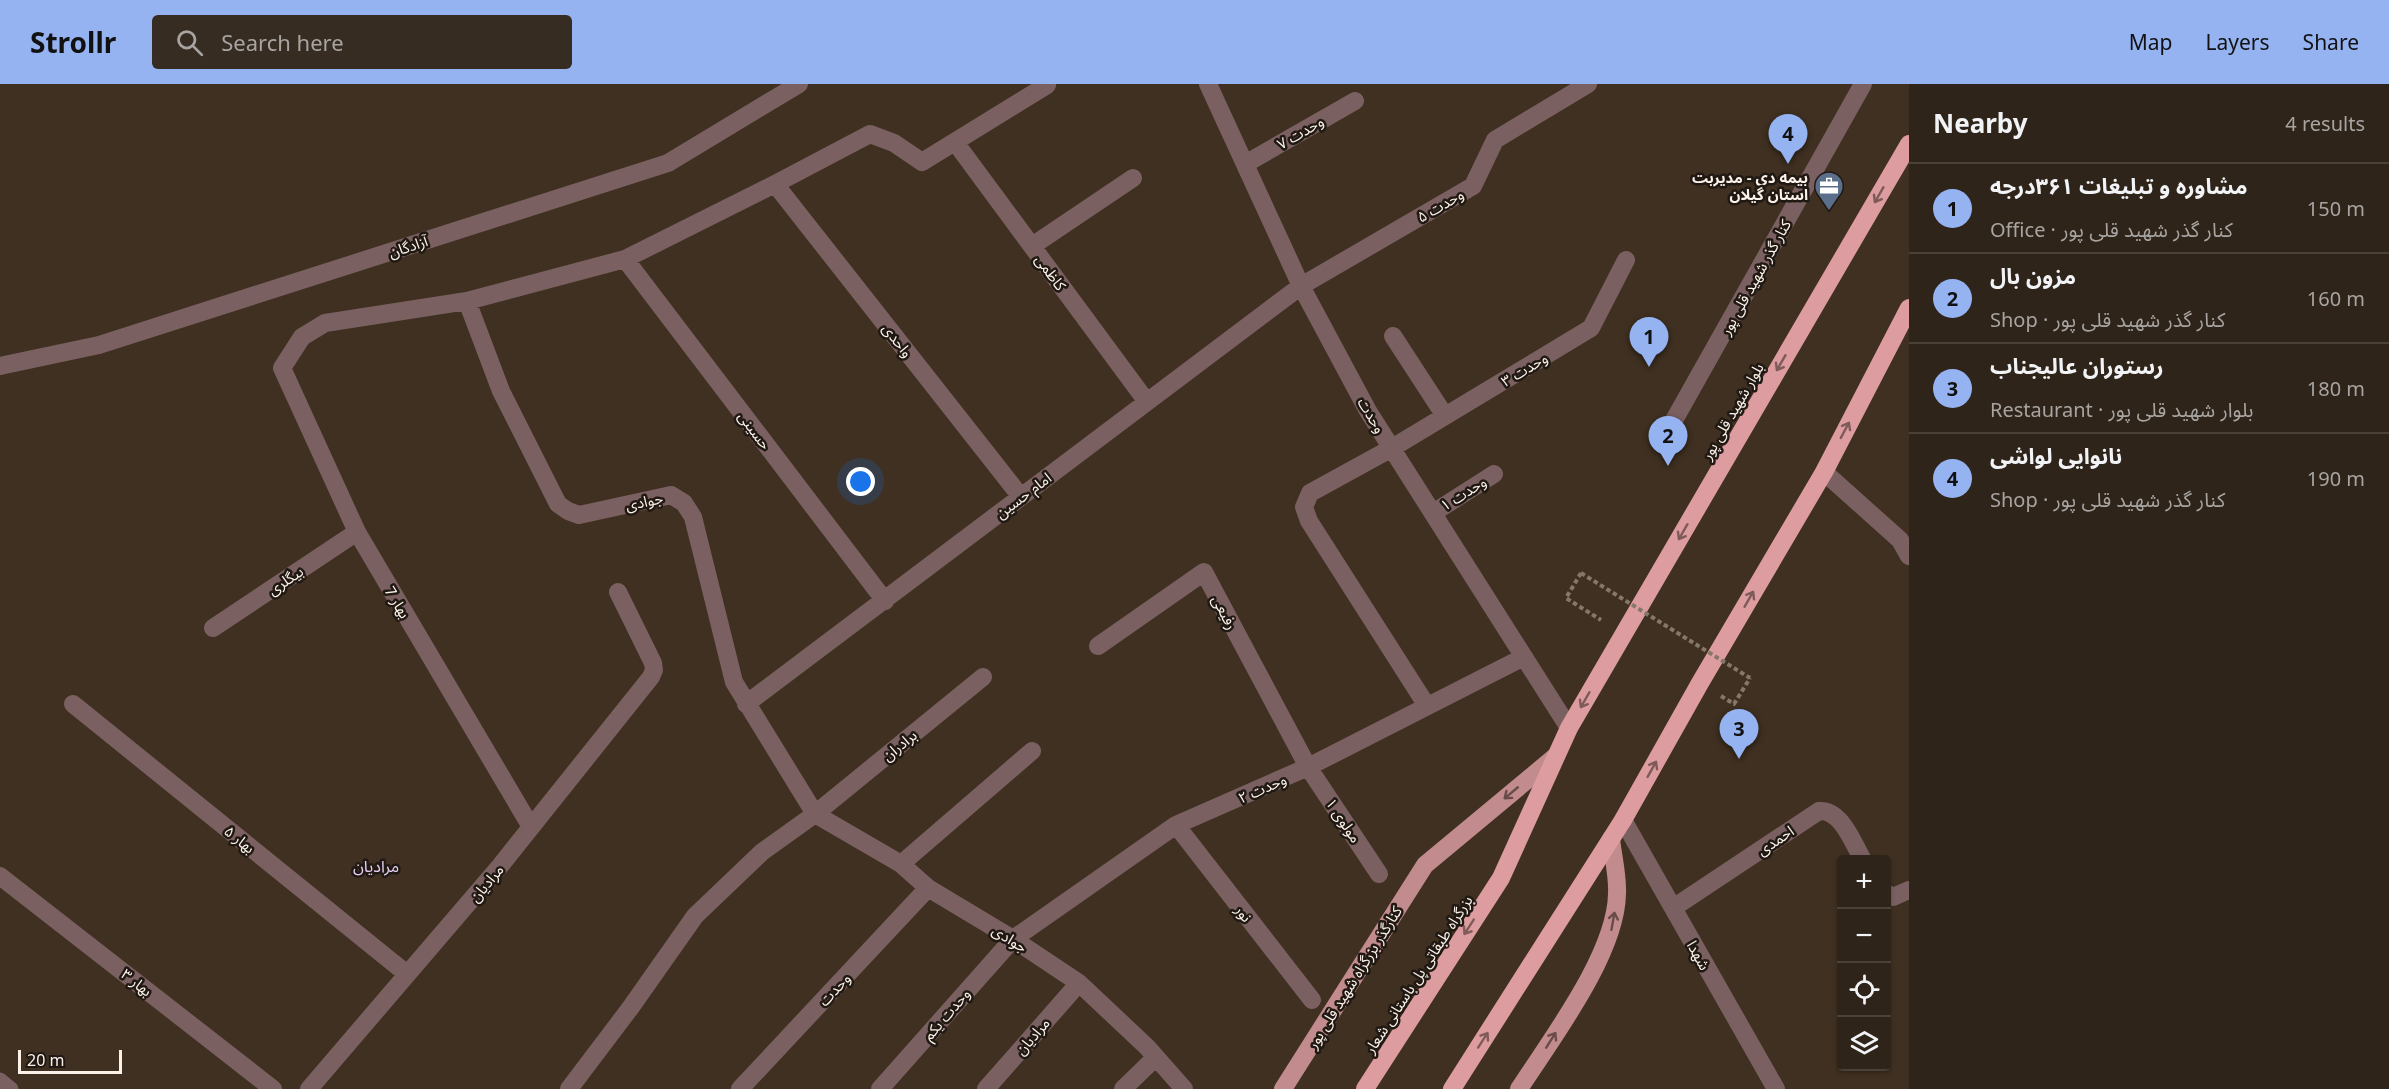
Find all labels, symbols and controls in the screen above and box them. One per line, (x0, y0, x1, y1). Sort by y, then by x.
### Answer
search box (152, 15, 572, 69)
text: Strollr (30, 23, 116, 61)
icon: search (173, 26, 206, 59)
text: Search here (221, 27, 344, 57)
text: Map (2129, 28, 2173, 56)
text: Layers (2206, 28, 2270, 56)
text: Share (2303, 28, 2359, 56)
text: Nearby (1933, 105, 2028, 141)
text: 4 results (2285, 110, 2365, 137)
street label: وحدت ۷ (1273, 111, 1327, 153)
pin: 4 (1768, 115, 1808, 164)
place label: بیمه دی - مدیربت استان گیلان (1692, 167, 1808, 204)
office icon: بیمه دی - مدیربت استان گیلان (1813, 170, 1845, 212)
text: مشاوره و تبلیغات ۳۶۱درجه (1990, 170, 2248, 200)
street label: وحدت ۵ (1413, 184, 1467, 226)
one-way arrow (1873, 186, 1885, 203)
text: 1 (1947, 195, 1958, 222)
text: 150 m (2307, 195, 2365, 222)
street label: کنار گذر شهید قلی پور (1715, 215, 1796, 340)
text: Office · کنار گذر شهید قلی پور (1990, 216, 2233, 243)
street label: آزادگان (386, 230, 431, 262)
street label: کاظمی (1031, 250, 1071, 295)
text: مزون بال (1990, 260, 2076, 290)
text: 2 (1947, 285, 1958, 312)
text: 160 m (2307, 285, 2365, 312)
text: Shop · کنار گذر شهید قلی پور (1990, 306, 2225, 333)
pin: 1 (1630, 318, 1668, 367)
street label: واحدی (878, 319, 918, 361)
street label: وحدت ۳ (1497, 347, 1551, 391)
text: رستوران عالیجناب (1990, 350, 2163, 380)
one-way arrow (1775, 354, 1787, 371)
street label: بلوار شهید قلی پور (1696, 359, 1769, 464)
text: 3 (1947, 375, 1958, 402)
text: 180 m (2307, 375, 2365, 402)
street label: وحدت (1354, 393, 1390, 437)
text: Restaurant · بلوار شهید قلی پور (1990, 396, 2253, 423)
street label: حسینی (734, 407, 776, 453)
pin: 2 (1648, 416, 1688, 466)
one-way arrow (1840, 421, 1852, 439)
text: نانوایی لواشی (1990, 440, 2122, 470)
text: 4 (1947, 465, 1958, 492)
text: 190 m (2307, 465, 2365, 492)
your location (846, 467, 875, 496)
street label: امام حسین (991, 467, 1056, 524)
street label: وحدت ۱ (1436, 471, 1490, 515)
text: Shop · کنار گذر شهید قلی پور (1990, 486, 2225, 513)
street label: جوادی (623, 487, 665, 515)
one-way arrow (1676, 523, 1688, 540)
street label: بیگلری (263, 561, 307, 599)
street label: بهار 7 (381, 582, 415, 622)
street label: رفیعی (1208, 591, 1242, 633)
one-way arrow (1743, 591, 1755, 608)
one-way arrow (1578, 691, 1590, 708)
pin: 3 (1720, 710, 1758, 759)
street label: برادران (877, 725, 921, 765)
one-way arrow (1646, 761, 1658, 778)
street label: وحدت ۲ (1235, 769, 1289, 807)
one-way arrow (1504, 786, 1519, 800)
street label: مولوی ۱ (1322, 794, 1366, 846)
street label: احمدی (1753, 820, 1797, 860)
street label: بهار ۵ (220, 821, 260, 857)
district label: مرادیان (353, 855, 399, 877)
map controls (1837, 855, 1891, 1071)
button: + (1837, 855, 1891, 909)
street label: مرادیان (464, 860, 508, 906)
street label: بزرگراه طبقاتی پل باستانی شعار (1359, 891, 1478, 1058)
street label: نور (1230, 900, 1257, 926)
street label: کنارگذر بزرگراه شهید قلی پور (1301, 901, 1407, 1053)
button: − (1837, 909, 1891, 963)
one-way arrow (1608, 912, 1619, 932)
one-way arrow (1463, 918, 1475, 935)
street label: جوادی (989, 919, 1032, 957)
street label: شهدا (1683, 937, 1715, 974)
button: locate (1837, 963, 1891, 1017)
street label: بهار ۳ (117, 964, 157, 1000)
street label: وحدت (814, 968, 854, 1010)
street label: وحدت یکم (918, 984, 976, 1046)
street label: مرادیان (1010, 1013, 1054, 1059)
button: layers (1837, 1017, 1891, 1071)
one-way arrow (1544, 1031, 1557, 1048)
one-way arrow (1478, 1032, 1490, 1049)
scale bar (18, 1047, 122, 1074)
text: 20 m (27, 1049, 64, 1071)

